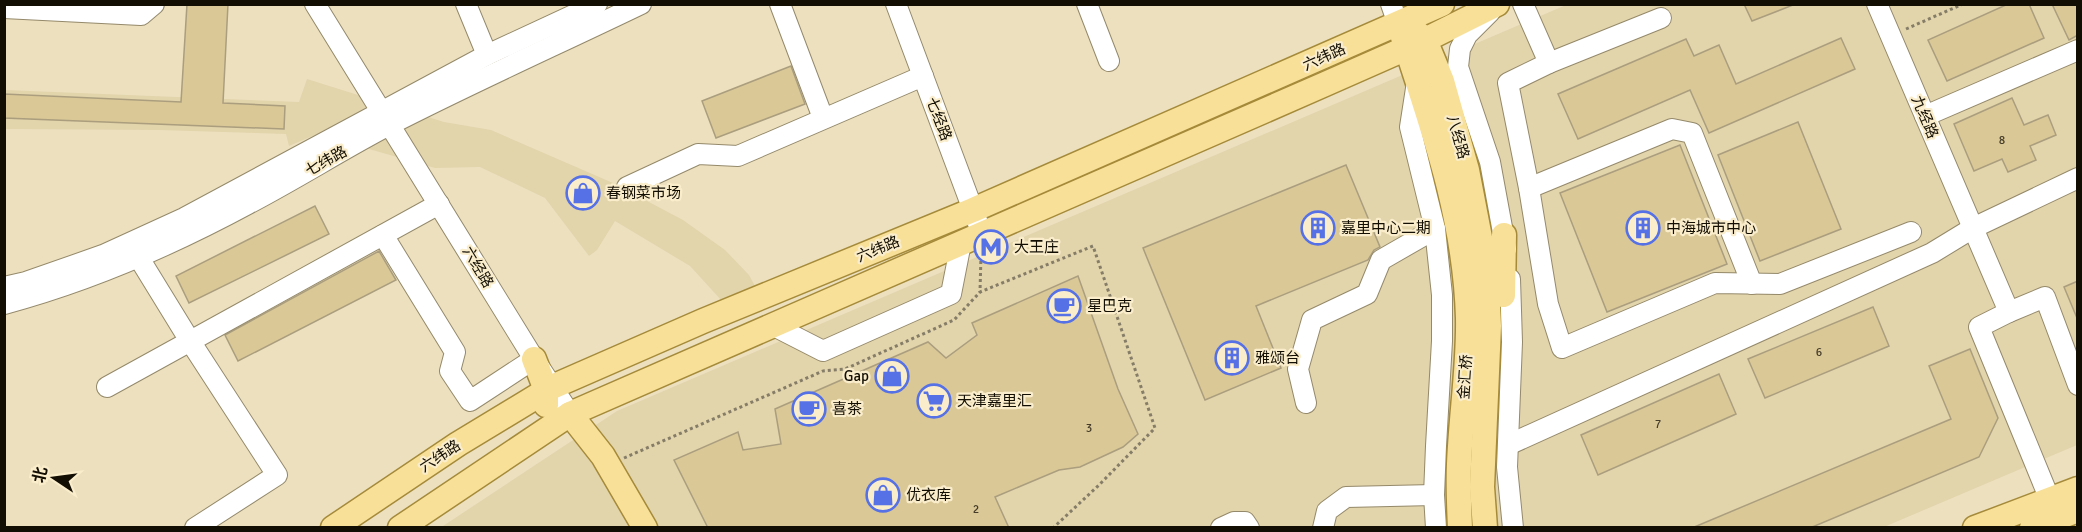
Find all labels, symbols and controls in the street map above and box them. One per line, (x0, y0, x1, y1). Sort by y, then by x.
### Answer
street label: 六纬路 (1300, 40, 1348, 74)
street label: 九经路 (1908, 93, 1942, 141)
street label: 七经路 (923, 95, 955, 143)
street label: 八经路 (1443, 113, 1473, 161)
house number: 8 (1999, 133, 2005, 148)
street label: 七纬路 (302, 142, 350, 180)
shop icon: 春钢菜市场 (565, 175, 601, 211)
place label: 春钢菜市场 (606, 184, 681, 202)
building icon: 嘉里中心二期 (1300, 210, 1336, 246)
building icon: 中海城市中心 (1625, 210, 1661, 246)
place label: 嘉里中心二期 (1341, 219, 1431, 237)
place label: 中海城市中心 (1666, 219, 1756, 237)
metro station icon: 大王庄 (973, 229, 1009, 265)
street label: 六纬路 (854, 232, 902, 266)
place label: 大王庄 (1014, 238, 1059, 256)
street label: 六经路 (459, 243, 497, 291)
cafe icon: 星巴克 (1046, 288, 1082, 324)
place label: 星巴克 (1087, 297, 1132, 315)
building icon: 雅颂台 (1214, 340, 1250, 376)
house number: 6 (1816, 345, 1822, 360)
place label: 雅颂台 (1255, 349, 1300, 367)
street label: 金汇桥 (1454, 354, 1476, 400)
shop icon: Gap (874, 358, 910, 394)
place label: Gap (844, 367, 869, 385)
supermarket icon: 天津嘉里汇 (916, 383, 952, 419)
cafe icon: 喜茶 (791, 391, 827, 427)
place label: 天津嘉里汇 (957, 392, 1032, 410)
place label: 喜茶 (832, 400, 862, 418)
house number: 7 (1655, 417, 1661, 432)
house number: 3 (1086, 421, 1092, 436)
street label: 六纬路 (416, 436, 464, 476)
north arrow (24, 448, 84, 508)
text: 北 (29, 465, 52, 485)
shop icon: 优衣库 (865, 477, 901, 513)
place label: 优衣库 (906, 486, 951, 504)
house number: 2 (973, 502, 979, 517)

